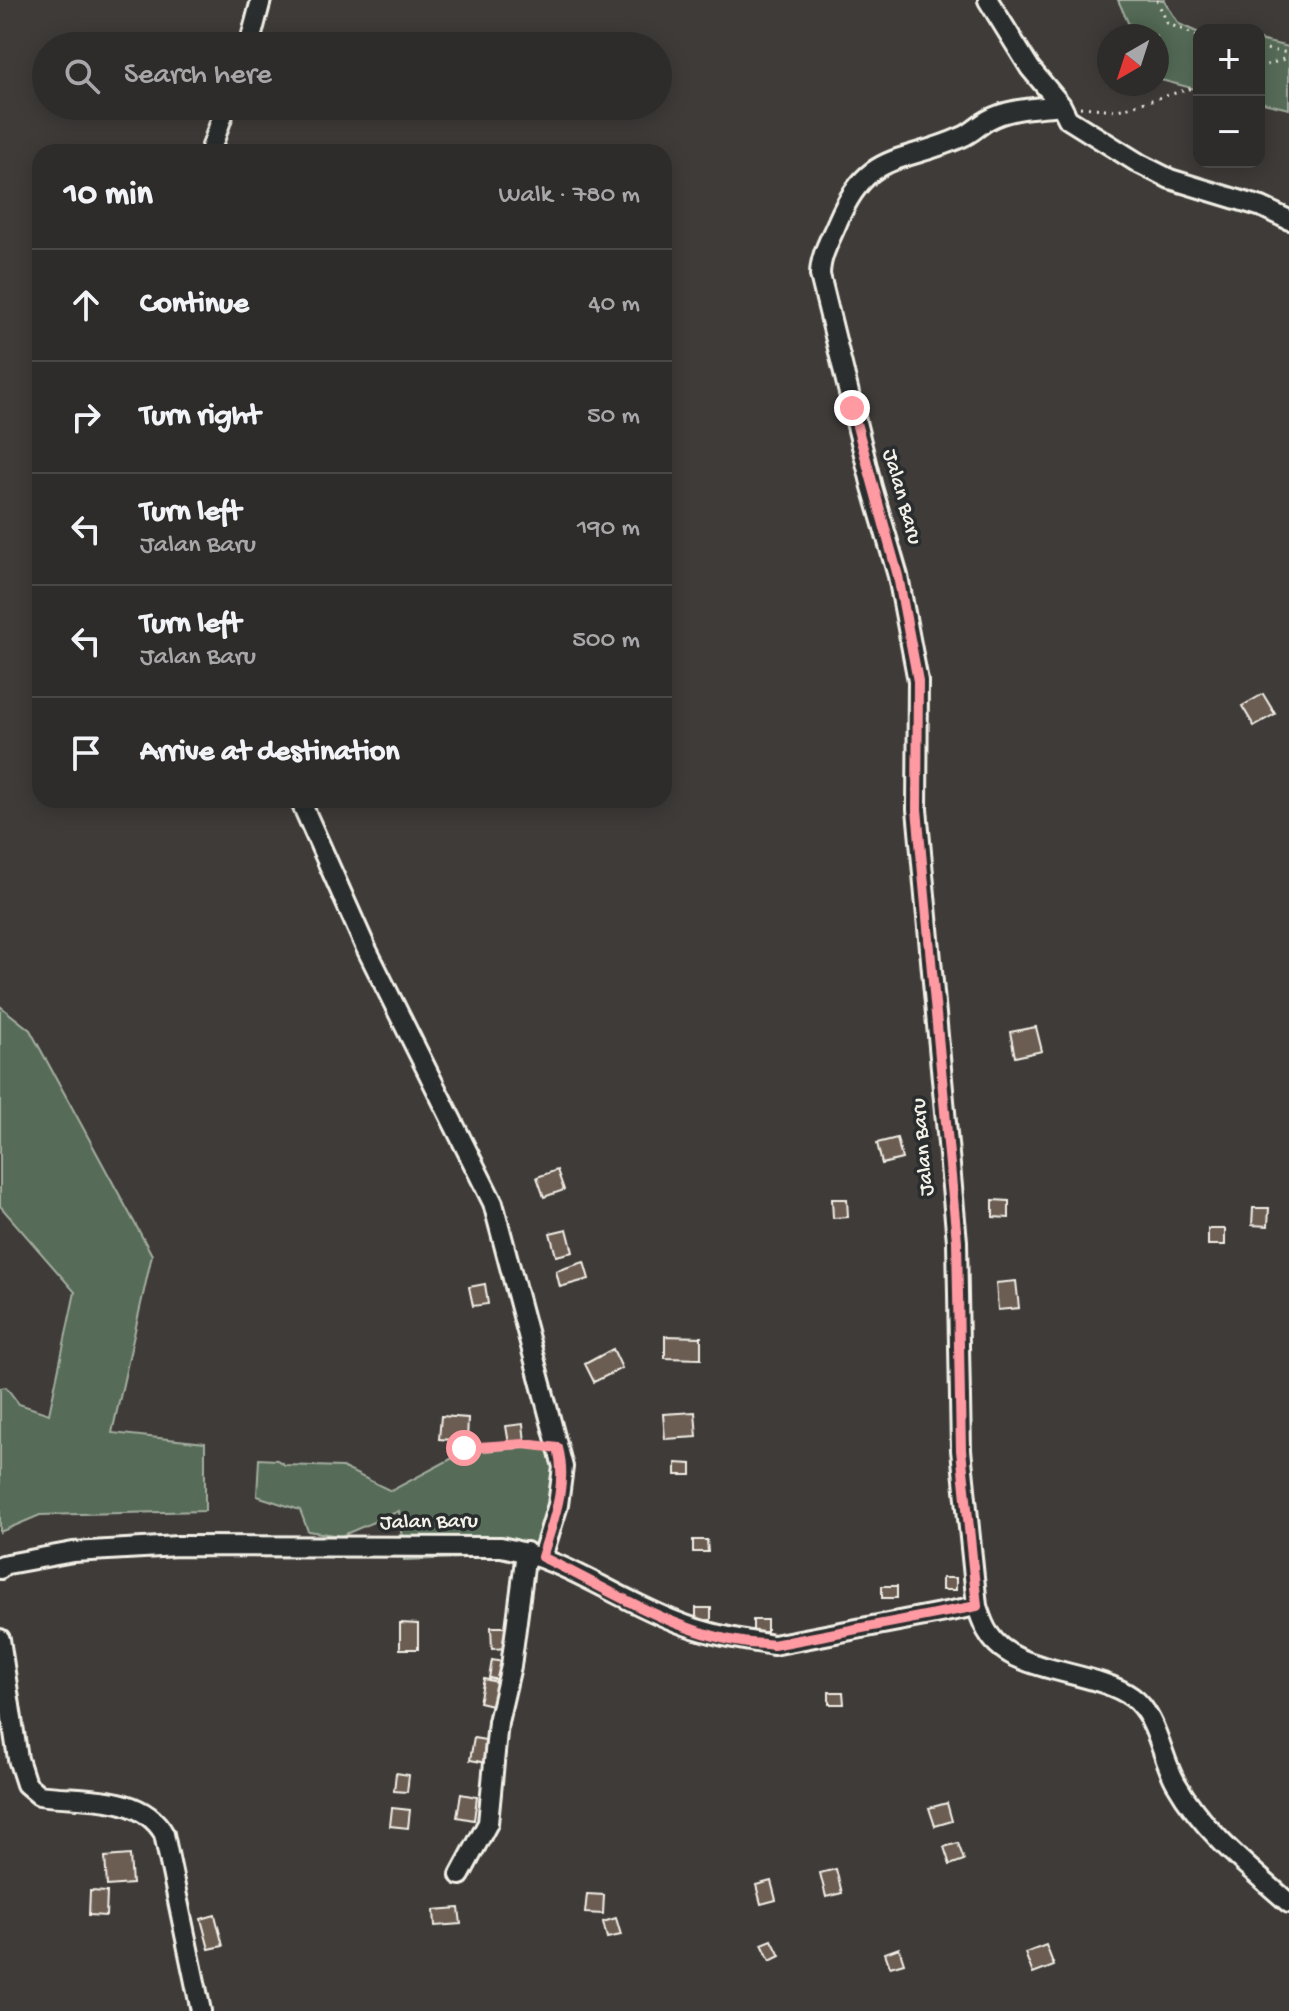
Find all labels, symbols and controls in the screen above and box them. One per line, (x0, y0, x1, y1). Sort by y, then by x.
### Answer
north arrow (1097, 24, 1169, 96)
map controls (1193, 24, 1265, 168)
button: + (1193, 24, 1265, 96)
search box (32, 32, 672, 120)
icon: search (60, 54, 104, 98)
text: Search here (124, 59, 272, 94)
button: − (1193, 96, 1265, 168)
text: 10 min (64, 176, 153, 216)
text: Walk · 780 m (499, 181, 640, 212)
icon: ahead (64, 283, 108, 327)
text: Continue (140, 288, 249, 323)
text: 40 m (588, 290, 640, 321)
route end (834, 390, 870, 426)
icon: right (64, 395, 108, 439)
text: Turn right (140, 400, 260, 435)
text: 50 m (587, 402, 640, 433)
street label: Jalan Baru (875, 446, 927, 548)
text: Turn left (140, 496, 241, 531)
icon: left (64, 507, 108, 551)
text: 190 m (577, 514, 640, 545)
text: Jalan Baru (140, 531, 256, 562)
text: Turn left (140, 608, 241, 643)
icon: left (64, 619, 108, 663)
text: 500 m (572, 626, 640, 657)
text: Jalan Baru (140, 643, 256, 674)
icon: arrive (64, 731, 108, 775)
text: Arrive at destination (140, 736, 400, 771)
street label: Jalan Baru (907, 1097, 941, 1197)
route start (446, 1430, 482, 1466)
street label: Jalan Baru (380, 1509, 478, 1537)

